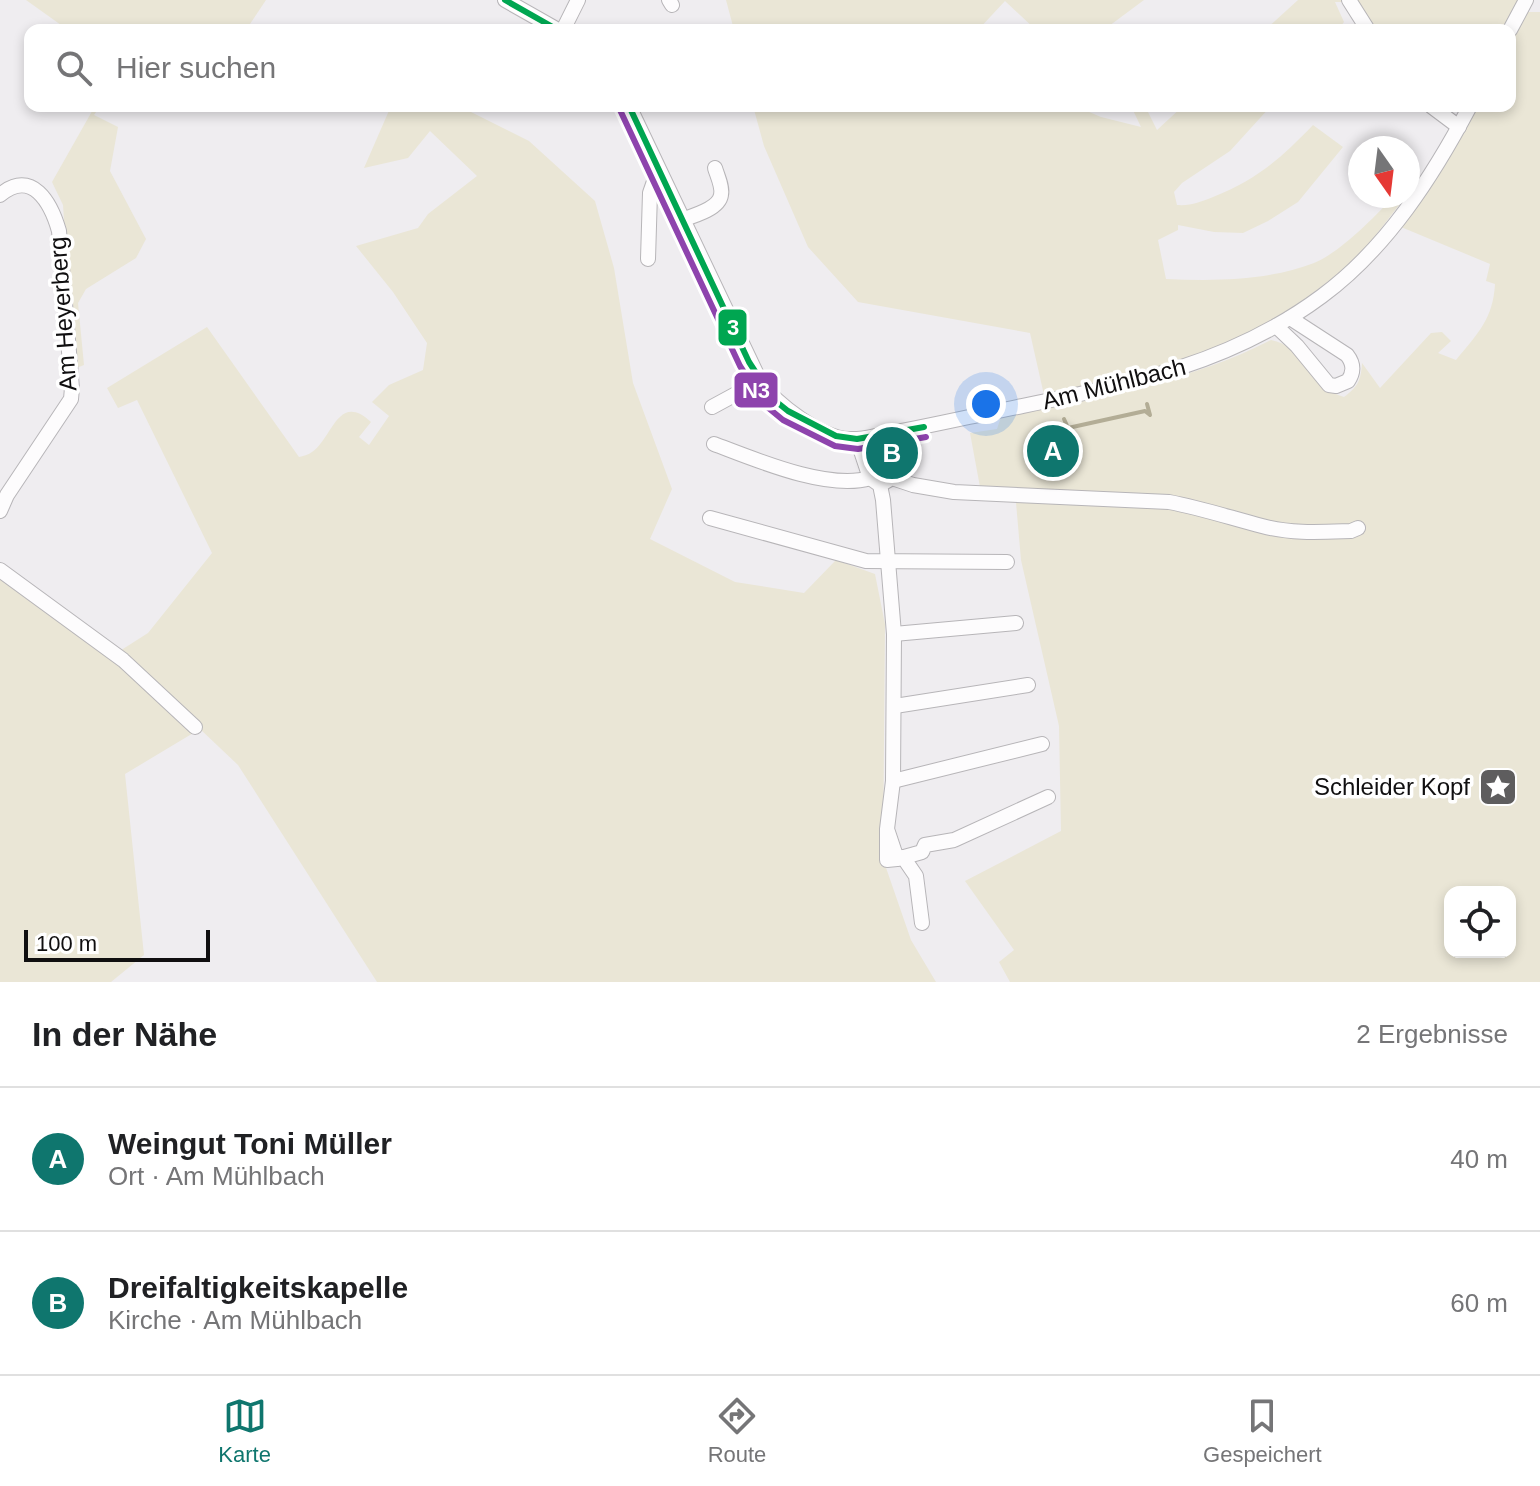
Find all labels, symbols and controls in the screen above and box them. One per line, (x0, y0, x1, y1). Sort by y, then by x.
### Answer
search box (24, 24, 1516, 112)
icon: search (52, 46, 96, 90)
text: Hier suchen (116, 51, 276, 84)
north arrow (1348, 136, 1420, 208)
street label: Am Heyerberg (44, 236, 81, 392)
line badge: 3 (717, 308, 748, 347)
text: 3 (727, 315, 739, 340)
street label: Am Mühlbach (1039, 353, 1188, 414)
line badge: N3 (733, 371, 779, 409)
text: N3 (742, 378, 770, 403)
your location (966, 384, 1006, 424)
pin: A (1027, 421, 1079, 481)
pin: B (866, 423, 918, 483)
place icon: Schleider Kopf (1477, 766, 1519, 808)
place label: Schleider Kopf (1314, 773, 1470, 800)
map controls (1444, 886, 1516, 958)
button: locate (1444, 886, 1516, 958)
scale bar (24, 926, 210, 962)
text: 100 m (36, 931, 97, 956)
text: In der Nähe (32, 1015, 217, 1053)
text: 2 Ergebnisse (1356, 1019, 1508, 1049)
text: Weingut Toni Müller (108, 1127, 392, 1160)
text: A (49, 1144, 67, 1174)
text: 40 m (1450, 1144, 1508, 1174)
text: Ort · Am Mühlbach (108, 1161, 325, 1191)
text: Dreifaltigkeitskapelle (108, 1271, 408, 1304)
text: B (49, 1288, 67, 1318)
text: 60 m (1450, 1288, 1508, 1318)
text: Kirche · Am Mühlbach (108, 1305, 362, 1335)
tab: Karte (218, 1394, 271, 1468)
tab: Route (708, 1394, 766, 1468)
tab: Gespeichert (1203, 1394, 1322, 1468)

